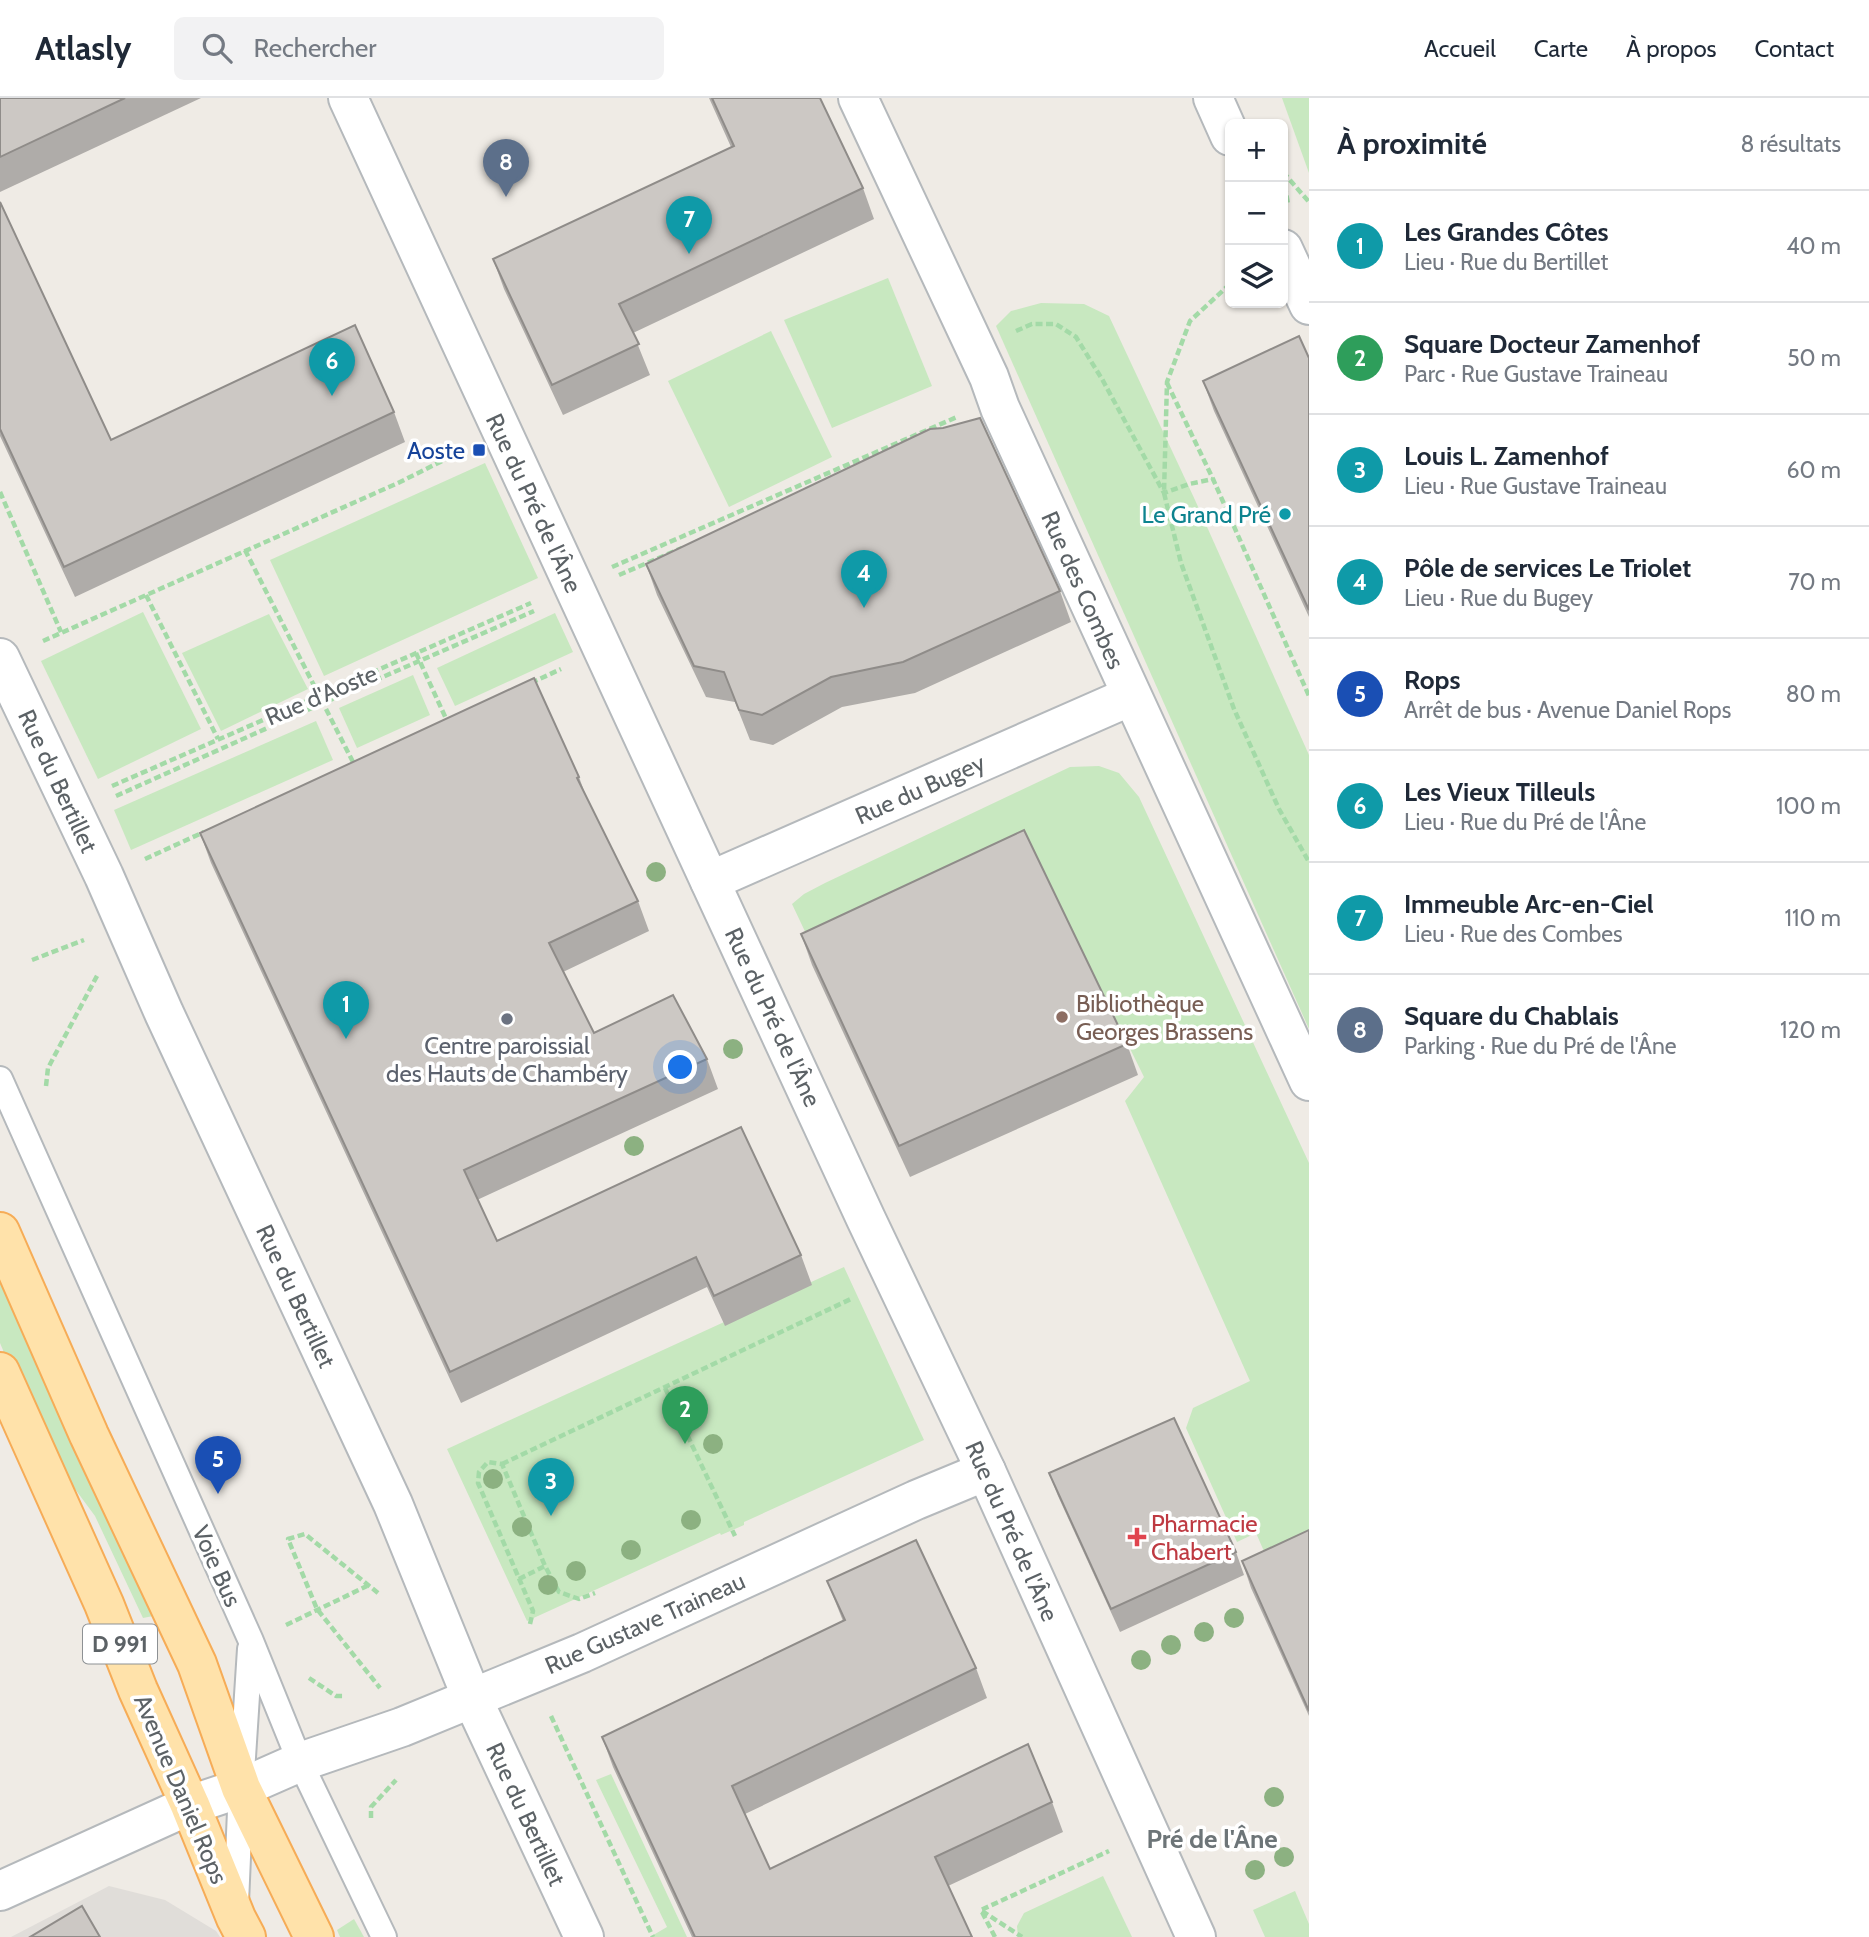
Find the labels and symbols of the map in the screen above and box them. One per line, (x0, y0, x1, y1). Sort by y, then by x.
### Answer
pin: 8 (483, 139, 529, 197)
pin: 7 (666, 196, 712, 254)
pin: 6 (309, 338, 355, 396)
street label: Rue du Pré de l'Âne (480, 409, 588, 597)
place label: Aoste (407, 436, 465, 465)
marker: Aoste (471, 442, 487, 458)
place label: Le Grand Pré (1141, 500, 1271, 529)
marker: Le Grand Pré (1277, 506, 1293, 522)
street label: Rue des Combes (1035, 507, 1131, 673)
pin: 4 (841, 550, 887, 608)
street label: Rue d'Aoste (261, 658, 381, 732)
street label: Rue du Bertillet (12, 705, 104, 857)
street label: Rue du Bugey (851, 748, 989, 830)
street label: Rue du Pré de l'Âne (719, 923, 827, 1111)
pin: 1 (323, 981, 369, 1039)
place label: Bibliothèque Georges Brassens (1076, 989, 1253, 1046)
marker: Bibliothèque Georges Brassens (1054, 1009, 1070, 1025)
marker: Centre paroissial des Hauts de Chambéry (499, 1011, 515, 1027)
place label: Centre paroissial des Hauts de Chambéry (386, 1031, 628, 1088)
your location (663, 1050, 697, 1084)
street label: Rue du Bertillet (250, 1220, 342, 1372)
pin: 2 (662, 1386, 708, 1444)
pin: 5 (195, 1436, 241, 1494)
street label: Rue du Pré de l'Âne (959, 1436, 1065, 1626)
pin: 3 (528, 1458, 574, 1516)
place label: Pharmacie Chabert (1151, 1509, 1258, 1566)
street label: Voie Bus (186, 1521, 248, 1611)
marker: Pharmacie Chabert (1129, 1529, 1145, 1545)
street label: Rue Gustave Traineau (540, 1566, 750, 1680)
road number: D 991 (83, 1624, 157, 1664)
street label: Avenue Daniel Rops (128, 1690, 234, 1888)
street label: Rue du Bertillet (480, 1738, 572, 1890)
district label: Pré de l'Âne (1146, 1823, 1278, 1855)

